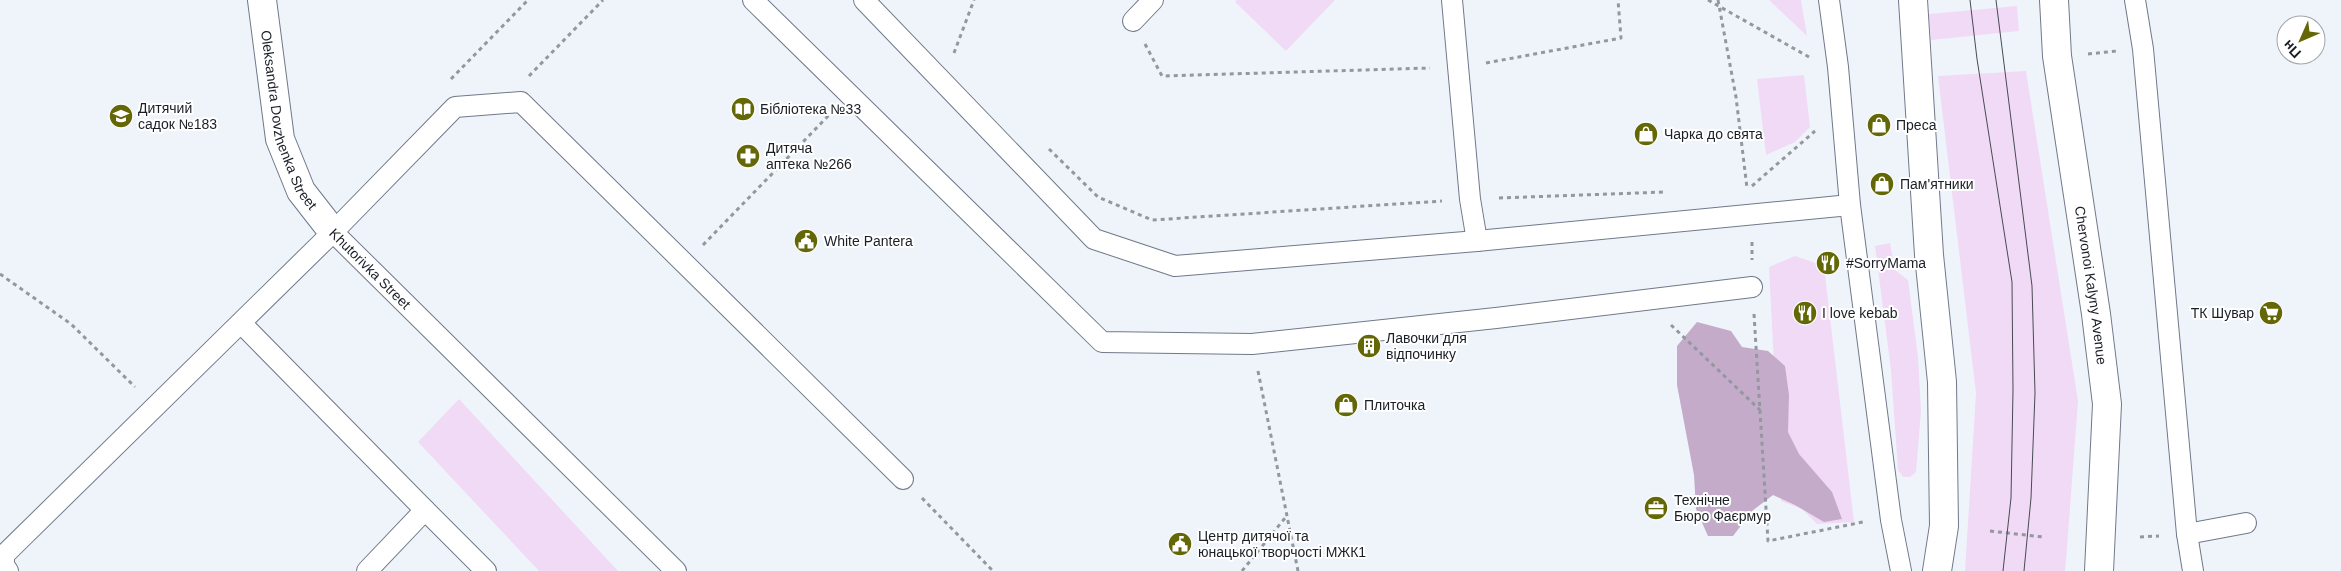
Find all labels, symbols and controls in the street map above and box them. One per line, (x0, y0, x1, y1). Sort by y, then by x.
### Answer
north arrow (2276, 15, 2326, 65)
street label: Oleksandra Dovzhenka Street (258, 29, 320, 213)
text: Пн (2280, 37, 2304, 61)
library icon: Бібліотека №33 (730, 96, 756, 122)
place label: Дитячий садок №183 (138, 100, 217, 132)
place label: Бібліотека №33 (760, 101, 861, 117)
school or university icon: Дитячий садок №183 (108, 103, 134, 129)
shop icon: Преса (1866, 112, 1892, 138)
place label: Преса (1896, 117, 1937, 133)
shop icon: Чарка до свята (1633, 121, 1659, 147)
place label: Чарка до свята (1664, 126, 1763, 142)
place label: Дитяча аптека №266 (766, 140, 852, 172)
pharmacy icon: Дитяча аптека №266 (735, 143, 761, 169)
shop icon: Пам'ятники (1869, 171, 1895, 197)
place label: Пам'ятники (1900, 176, 1974, 192)
street label: Chervonoi Kalyny Avenue (2072, 205, 2110, 366)
street label: Khutorivka Street (326, 225, 414, 312)
public building icon: White Pantera (793, 228, 819, 254)
place label: White Pantera (824, 233, 913, 249)
restaurant icon: #SorryMama (1815, 250, 1841, 276)
place label: #SorryMama (1846, 255, 1926, 271)
restaurant icon: I love kebab (1792, 300, 1818, 326)
supermarket icon: ТК Шувар (2258, 300, 2284, 326)
place label: I love kebab (1822, 305, 1898, 321)
place label: ТК Шувар (2191, 305, 2254, 321)
place label: Лавочки для відпочинку (1386, 330, 1467, 362)
building icon: Лавочки для відпочинку (1356, 333, 1382, 359)
shop icon: Плиточка (1333, 392, 1359, 418)
place label: Плиточка (1364, 397, 1426, 413)
place label: Технічне Бюро Фаєрмур (1674, 492, 1771, 524)
office icon: Технічне Бюро Фаєрмур (1643, 495, 1669, 521)
place label: Центр дитячої та юнацької творчості МЖК1 (1198, 528, 1366, 560)
public building icon: Центр дитячої та юнацької творчості МЖК1 (1167, 531, 1193, 557)

